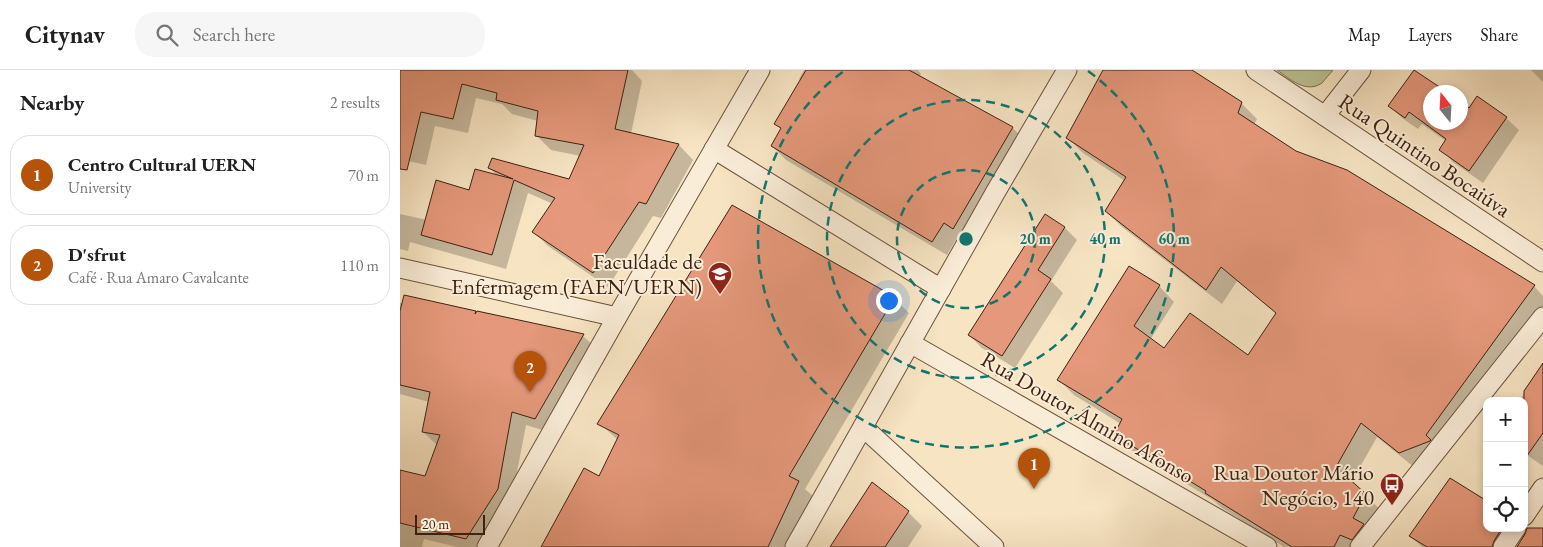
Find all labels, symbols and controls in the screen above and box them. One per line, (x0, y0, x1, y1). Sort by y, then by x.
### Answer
search box (135, 12, 485, 57)
text: Citynav (25, 19, 105, 50)
icon: search (153, 21, 181, 49)
text: Search here (193, 22, 275, 47)
text: Map (1348, 23, 1380, 46)
text: Layers (1408, 23, 1452, 46)
text: Share (1480, 23, 1518, 46)
north arrow (1423, 85, 1468, 130)
street label: Rua Quintino Bocaiúva (1333, 87, 1516, 224)
text: Nearby (20, 89, 84, 116)
text: 2 results (330, 92, 380, 113)
text: Centro Cultural UERN (68, 152, 256, 177)
text: 1 (33, 165, 41, 186)
text: 70 m (348, 165, 379, 186)
text: University (68, 177, 132, 198)
text: 20 m (1019, 229, 1051, 248)
text: 40 m (1089, 229, 1121, 248)
text: 60 m (1158, 229, 1190, 248)
centre of rings (957, 230, 975, 248)
text: D'sfrut (68, 242, 126, 267)
place label: Faculdade de Enfermagem (FAEN/UERN) (451, 247, 702, 301)
text: 2 (33, 255, 41, 276)
text: 110 m (340, 255, 379, 276)
school or university icon: Faculdade de Enfermagem (FAEN/UERN) (707, 261, 733, 295)
text: Café · Rua Amaro Cavalcante (68, 267, 249, 288)
your location (876, 288, 902, 314)
street label: Rua Doutor Almino Afonso (976, 345, 1200, 490)
pin: 2 (514, 351, 546, 392)
map controls (1483, 397, 1528, 532)
button: + (1483, 397, 1528, 442)
button: − (1483, 442, 1528, 487)
pin: 1 (1018, 448, 1050, 489)
place label: Rua Doutor Mário Negócio, 140 (1213, 458, 1374, 512)
bus stop icon: Rua Doutor Mário Negócio, 140 (1379, 472, 1405, 506)
button: locate (1483, 487, 1528, 532)
scale bar (415, 512, 485, 535)
text: 20 m (422, 515, 449, 533)

